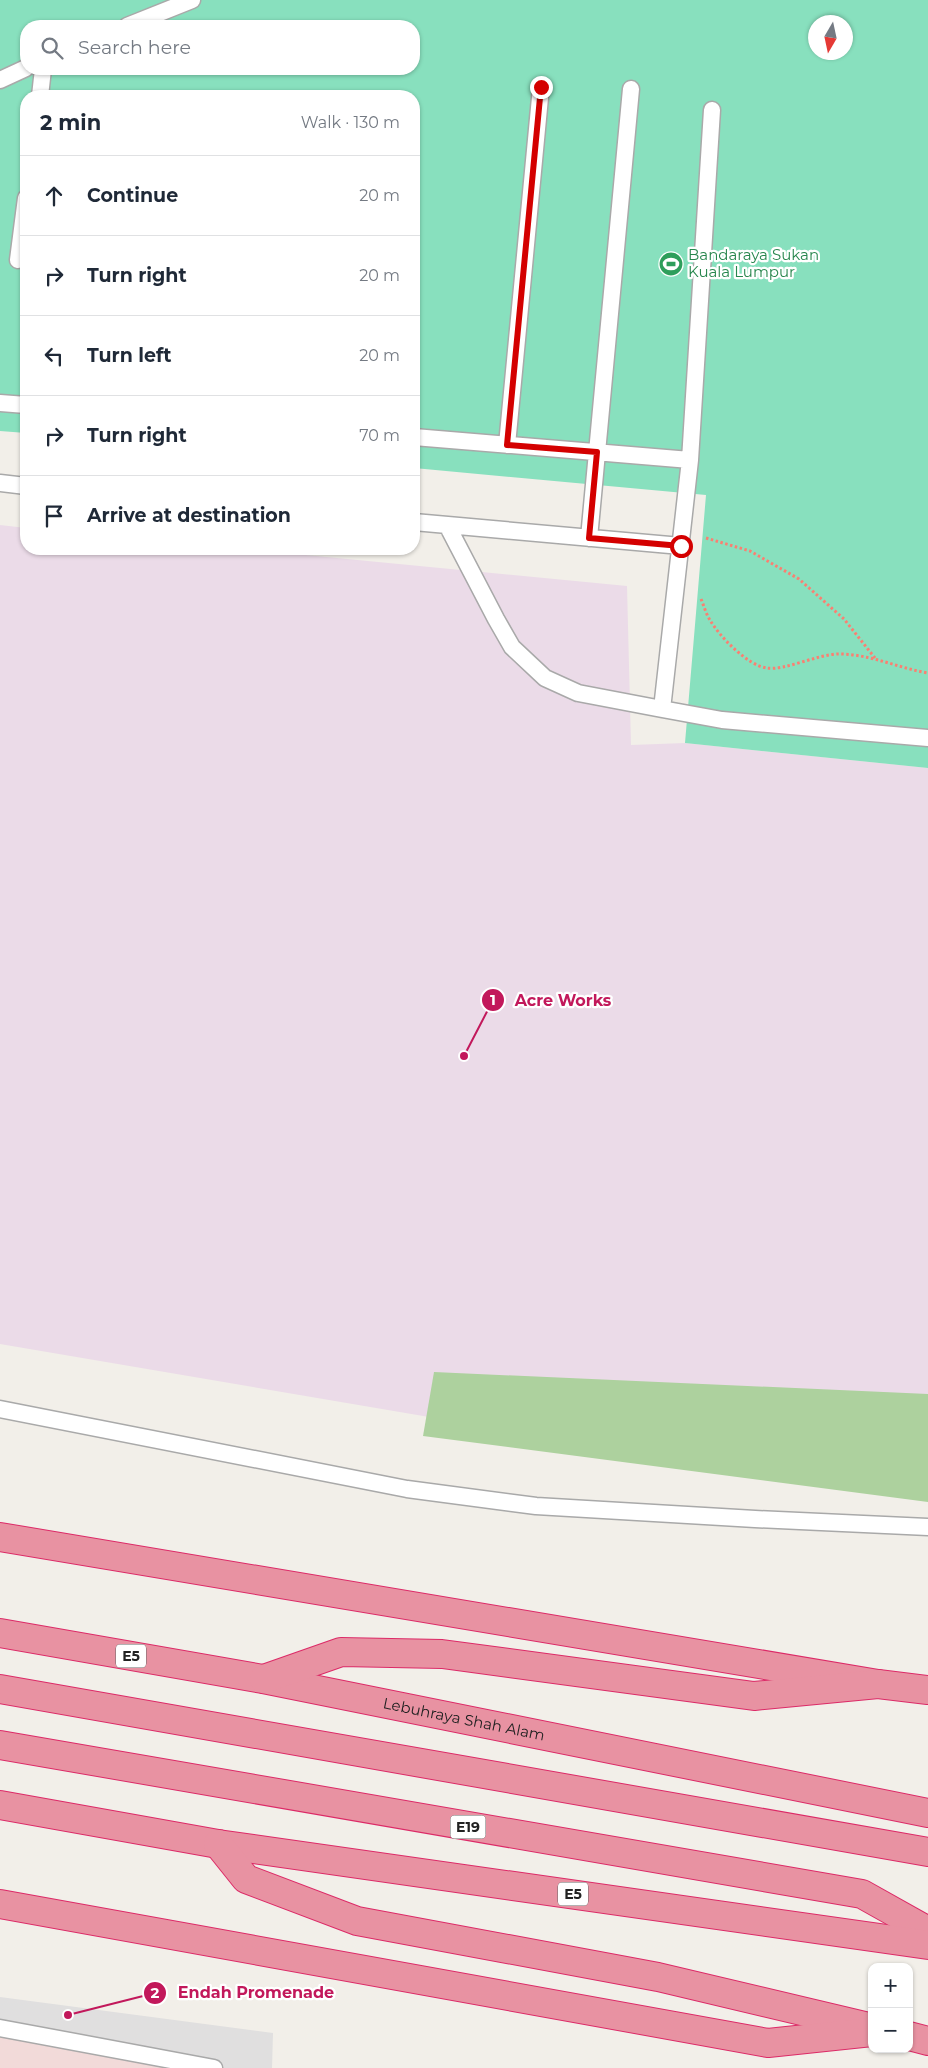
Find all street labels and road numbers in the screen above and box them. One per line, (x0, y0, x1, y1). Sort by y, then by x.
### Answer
road number: E5 (116, 1644, 146, 1668)
street label: Lebuhraya Shah Alam (381, 1693, 547, 1745)
road number: E19 (450, 1815, 486, 1838)
road number: E5 (558, 1882, 588, 1906)

